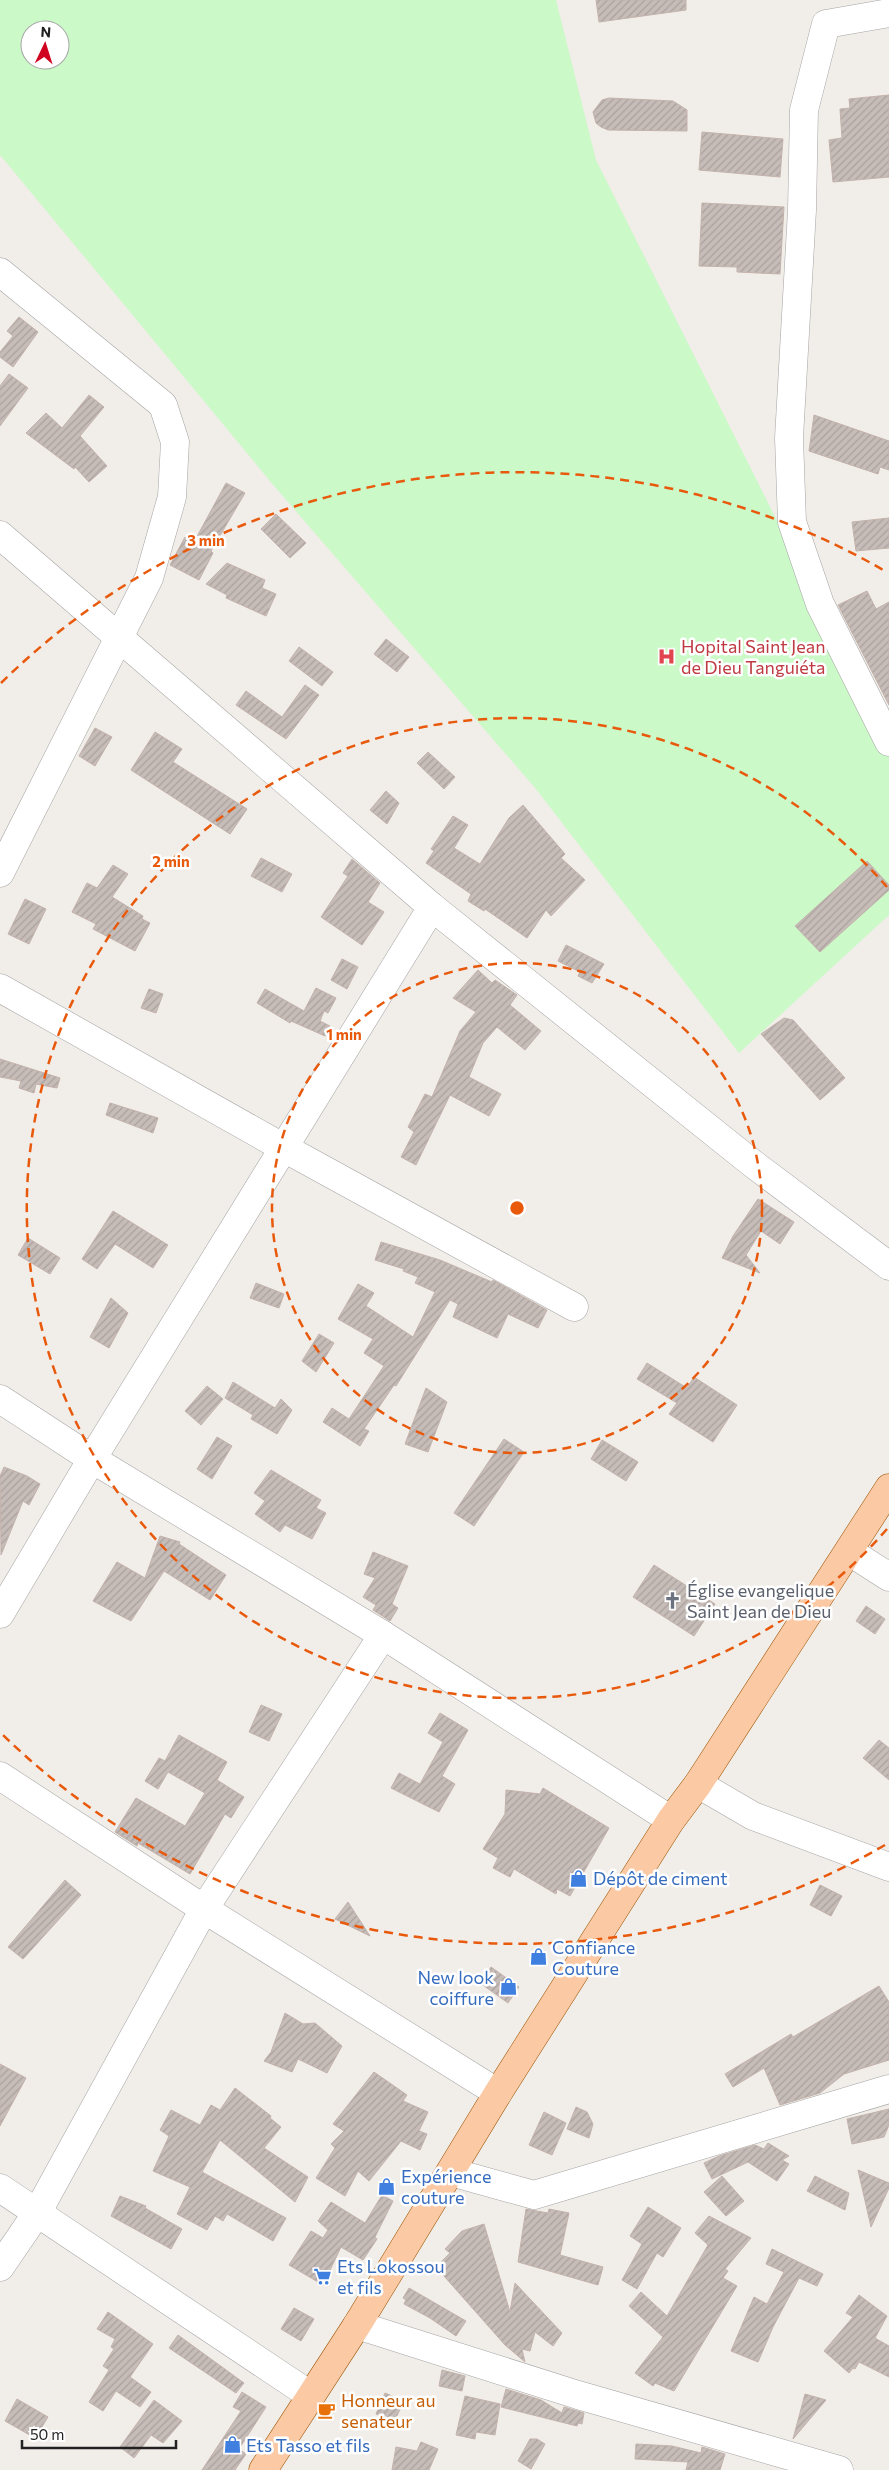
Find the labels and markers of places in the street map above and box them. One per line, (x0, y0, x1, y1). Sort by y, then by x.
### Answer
place label: Hopital Saint Jean de Dieu Tanguiéta (681, 635, 826, 678)
hospital icon: Hopital Saint Jean de Dieu Tanguiéta (657, 646, 677, 666)
centre of rings (508, 1199, 526, 1217)
place label: Église evangelique Saint Jean de Dieu (687, 1579, 834, 1622)
church icon: Église evangelique Saint Jean de Dieu (663, 1590, 683, 1610)
place label: Dépôt de ciment (593, 1867, 728, 1889)
shop icon: Dépôt de ciment (569, 1868, 589, 1888)
place label: Confiance Couture (552, 1936, 635, 1979)
shop icon: Confiance Couture (528, 1947, 548, 1967)
place label: New look coiffure (417, 1966, 494, 2009)
shop icon: New look coiffure (498, 1977, 518, 1997)
place label: Expérience couture (401, 2165, 491, 2208)
shop icon: Expérience couture (377, 2176, 397, 2196)
place label: Ets Lokossou et fils (337, 2255, 445, 2298)
supermarket icon: Ets Lokossou et fils (313, 2266, 333, 2286)
place label: Honneur au senateur (341, 2389, 436, 2432)
cafe icon: Honneur au senateur (317, 2400, 337, 2420)
place label: Ets Tasso et fils (246, 2434, 370, 2456)
shop icon: Ets Tasso et fils (222, 2435, 242, 2455)

